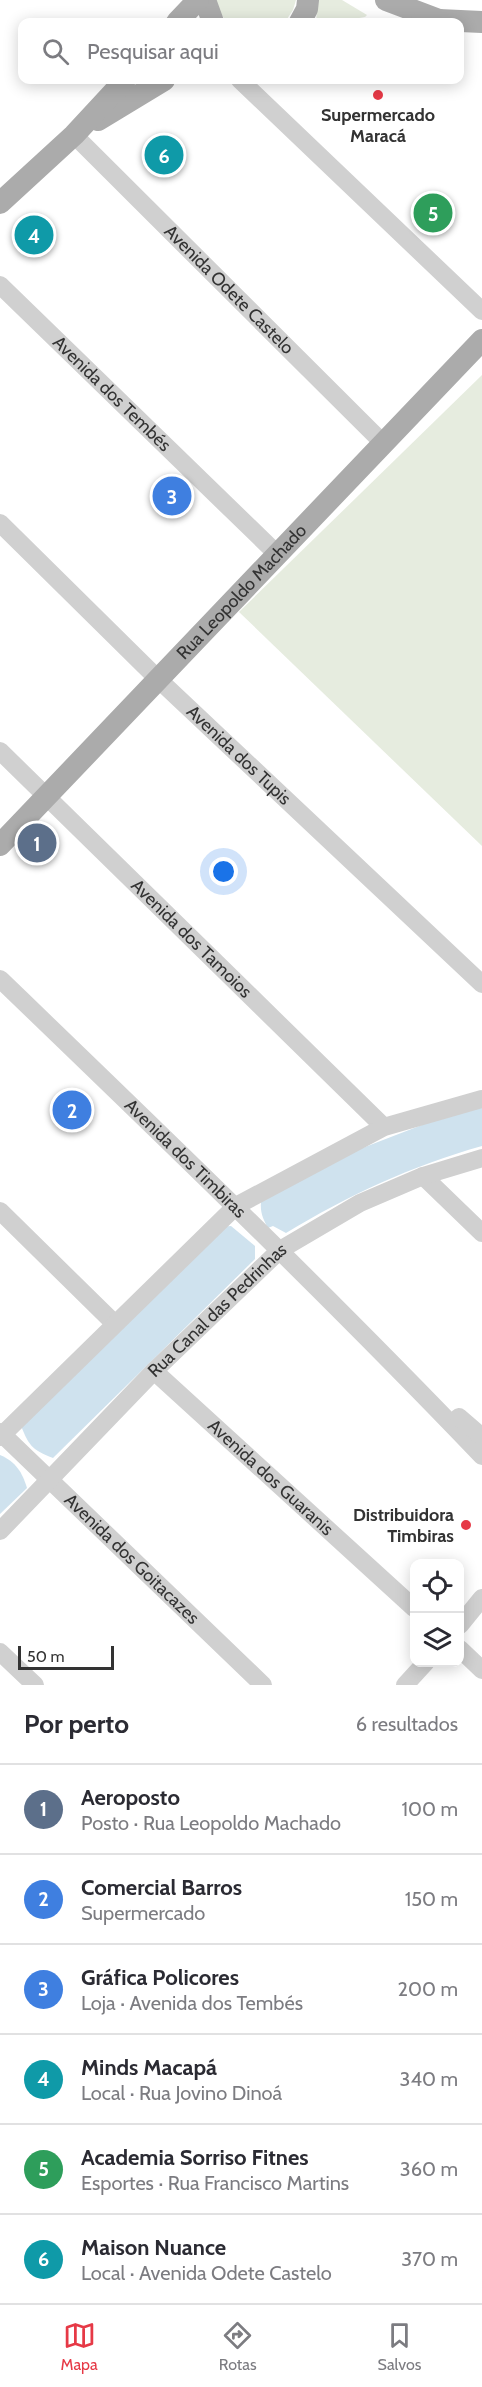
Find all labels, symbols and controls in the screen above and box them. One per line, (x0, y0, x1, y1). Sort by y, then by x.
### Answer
search box (18, 18, 464, 84)
icon: search (39, 35, 72, 68)
text: Pesquisar aqui (87, 38, 219, 65)
marker: Supermercado Maracá (371, 88, 385, 102)
place label: Supermercado Maracá (321, 104, 435, 147)
pin: 6 (144, 132, 184, 178)
pin: 5 (414, 190, 452, 236)
pin: 4 (15, 212, 54, 258)
street label: Avenida Odete Castelo (160, 220, 298, 359)
street label: Avenida dos Tembés (48, 331, 176, 456)
pin: 3 (152, 474, 192, 518)
street label: Rua Leopoldo Machado (172, 520, 311, 664)
street label: Avenida dos Tupis (182, 701, 296, 809)
pin: 1 (18, 820, 57, 866)
your location (209, 857, 238, 886)
street label: Avenida dos Tamoios (126, 875, 257, 1002)
pin: 2 (52, 1088, 92, 1132)
street label: Avenida dos Timbiras (120, 1094, 251, 1222)
street label: Rua Canal das Pedrinhas (143, 1238, 290, 1382)
street label: Avenida dos Guaranis (203, 1415, 338, 1540)
street label: Avenida dos Goitacazes (60, 1489, 204, 1629)
place label: Distribuidora Timbiras (353, 1504, 454, 1547)
marker: Distribuidora Timbiras (459, 1518, 473, 1532)
map controls (410, 1559, 464, 1667)
button: locate (410, 1559, 464, 1613)
button: layers (410, 1613, 464, 1667)
scale bar (18, 1643, 114, 1670)
text: 50 m (27, 1647, 64, 1666)
text: Por perto (24, 1708, 129, 1740)
text: 6 resultados (356, 1712, 458, 1736)
text: Aeroposto (81, 1784, 180, 1811)
text: 1 (40, 1797, 47, 1821)
text: 100 m (402, 1797, 458, 1821)
text: Posto · Rua Leopoldo Machado (81, 1811, 341, 1835)
text: Comercial Barros (81, 1874, 242, 1901)
text: 2 (38, 1887, 49, 1911)
text: 150 m (405, 1887, 458, 1911)
text: Supermercado (81, 1901, 205, 1925)
text: Gráfica Policores (81, 1964, 239, 1991)
text: 3 (38, 1977, 49, 2001)
text: 200 m (398, 1977, 458, 2001)
text: Loja · Avenida dos Tembés (81, 1991, 303, 2015)
text: Minds Macapá (81, 2054, 217, 2081)
text: 4 (37, 2067, 50, 2091)
text: 340 m (400, 2067, 458, 2091)
text: Local · Rua Jovino Dinoá (81, 2081, 282, 2105)
text: Academia Sorriso Fitnes (81, 2144, 309, 2171)
text: 5 (38, 2157, 49, 2181)
text: 360 m (400, 2157, 458, 2181)
text: Esportes · Rua Francisco Martins (81, 2171, 349, 2195)
text: Maison Nuance (81, 2234, 226, 2261)
text: 6 (38, 2247, 49, 2271)
text: 370 m (401, 2247, 458, 2271)
text: Local · Avenida Odete Castelo (81, 2261, 332, 2285)
tab: Mapa (61, 2319, 98, 2374)
tab: Rotas (219, 2319, 257, 2374)
tab: Salvos (378, 2319, 421, 2374)

